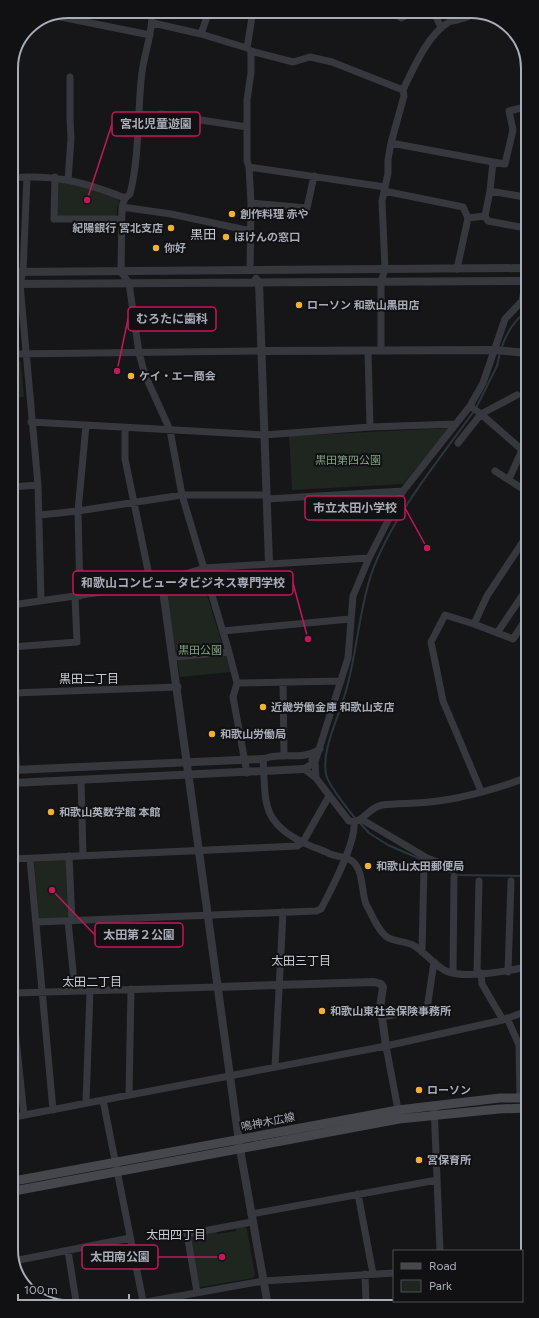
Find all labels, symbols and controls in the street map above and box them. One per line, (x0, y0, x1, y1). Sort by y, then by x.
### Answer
callout: 宮北児童遊園 (112, 112, 200, 136)
text: 宮北児童遊園 (120, 117, 192, 131)
place label: 創作料理 赤や (240, 208, 309, 221)
marker: 創作料理 赤や (227, 209, 237, 219)
place label: 紀陽銀行 宮北支店 (72, 222, 163, 235)
marker: 紀陽銀行 宮北支店 (166, 223, 176, 233)
district label: 黒田 (190, 227, 216, 242)
place label: ほけんの窓口 (234, 231, 300, 244)
marker: ほけんの窓口 (221, 232, 231, 242)
place label: 你好 (164, 242, 186, 255)
marker: 你好 (151, 243, 161, 253)
place label: ローソン 和歌山黒田店 (307, 299, 420, 312)
marker: ローソン 和歌山黒田店 (294, 300, 304, 310)
callout: むろたに歯科 (128, 307, 216, 331)
text: むろたに歯科 (136, 312, 208, 326)
place label: ケイ・エー商会 (139, 370, 216, 383)
marker: ケイ・エー商会 (126, 371, 136, 381)
park label: 黒田第四公園 (315, 454, 381, 467)
callout: 市立太田小学校 (305, 496, 405, 520)
text: 市立太田小学校 (313, 501, 397, 515)
callout: 和歌山コンピュータビジネス専門学校 (73, 571, 293, 595)
text: 和歌山コンピュータビジネス専門学校 (81, 576, 285, 590)
park label: 黒田公園 (178, 644, 222, 657)
district label: 黒田二丁目 (59, 672, 119, 686)
place label: 近畿労働金庫 和歌山支店 (271, 701, 395, 714)
marker: 近畿労働金庫 和歌山支店 (258, 702, 268, 712)
place label: 和歌山労働局 (220, 728, 286, 741)
marker: 和歌山労働局 (207, 729, 217, 739)
place label: 和歌山英数学館 本館 (59, 806, 161, 819)
marker: 和歌山英数学館 本館 (46, 807, 56, 817)
place label: 和歌山太田郵便局 (376, 860, 464, 873)
marker: 和歌山太田郵便局 (363, 861, 373, 871)
callout: 太田第２公園 (95, 923, 183, 947)
text: 太田第２公園 (103, 928, 175, 942)
district label: 太田三丁目 (271, 954, 331, 968)
district label: 太田二丁目 (62, 975, 122, 989)
place label: 和歌山東社会保険事務所 (330, 1005, 451, 1018)
marker: 和歌山東社会保険事務所 (317, 1006, 327, 1016)
place label: ローソン (427, 1084, 471, 1097)
marker: ローソン (414, 1085, 424, 1095)
street label: 鳴神木広線 (240, 1110, 296, 1134)
place label: 宮保育所 (427, 1154, 471, 1167)
marker: 宮保育所 (414, 1155, 424, 1165)
district label: 太田四丁目 (146, 1228, 206, 1242)
callout: 太田南公園 (82, 1245, 158, 1269)
text: 太田南公園 (90, 1250, 150, 1264)
legend (393, 1250, 523, 1302)
text: Road (429, 1259, 457, 1273)
scale bar (18, 1276, 129, 1302)
text: Park (429, 1279, 452, 1293)
text: 100 m (24, 1283, 58, 1297)

